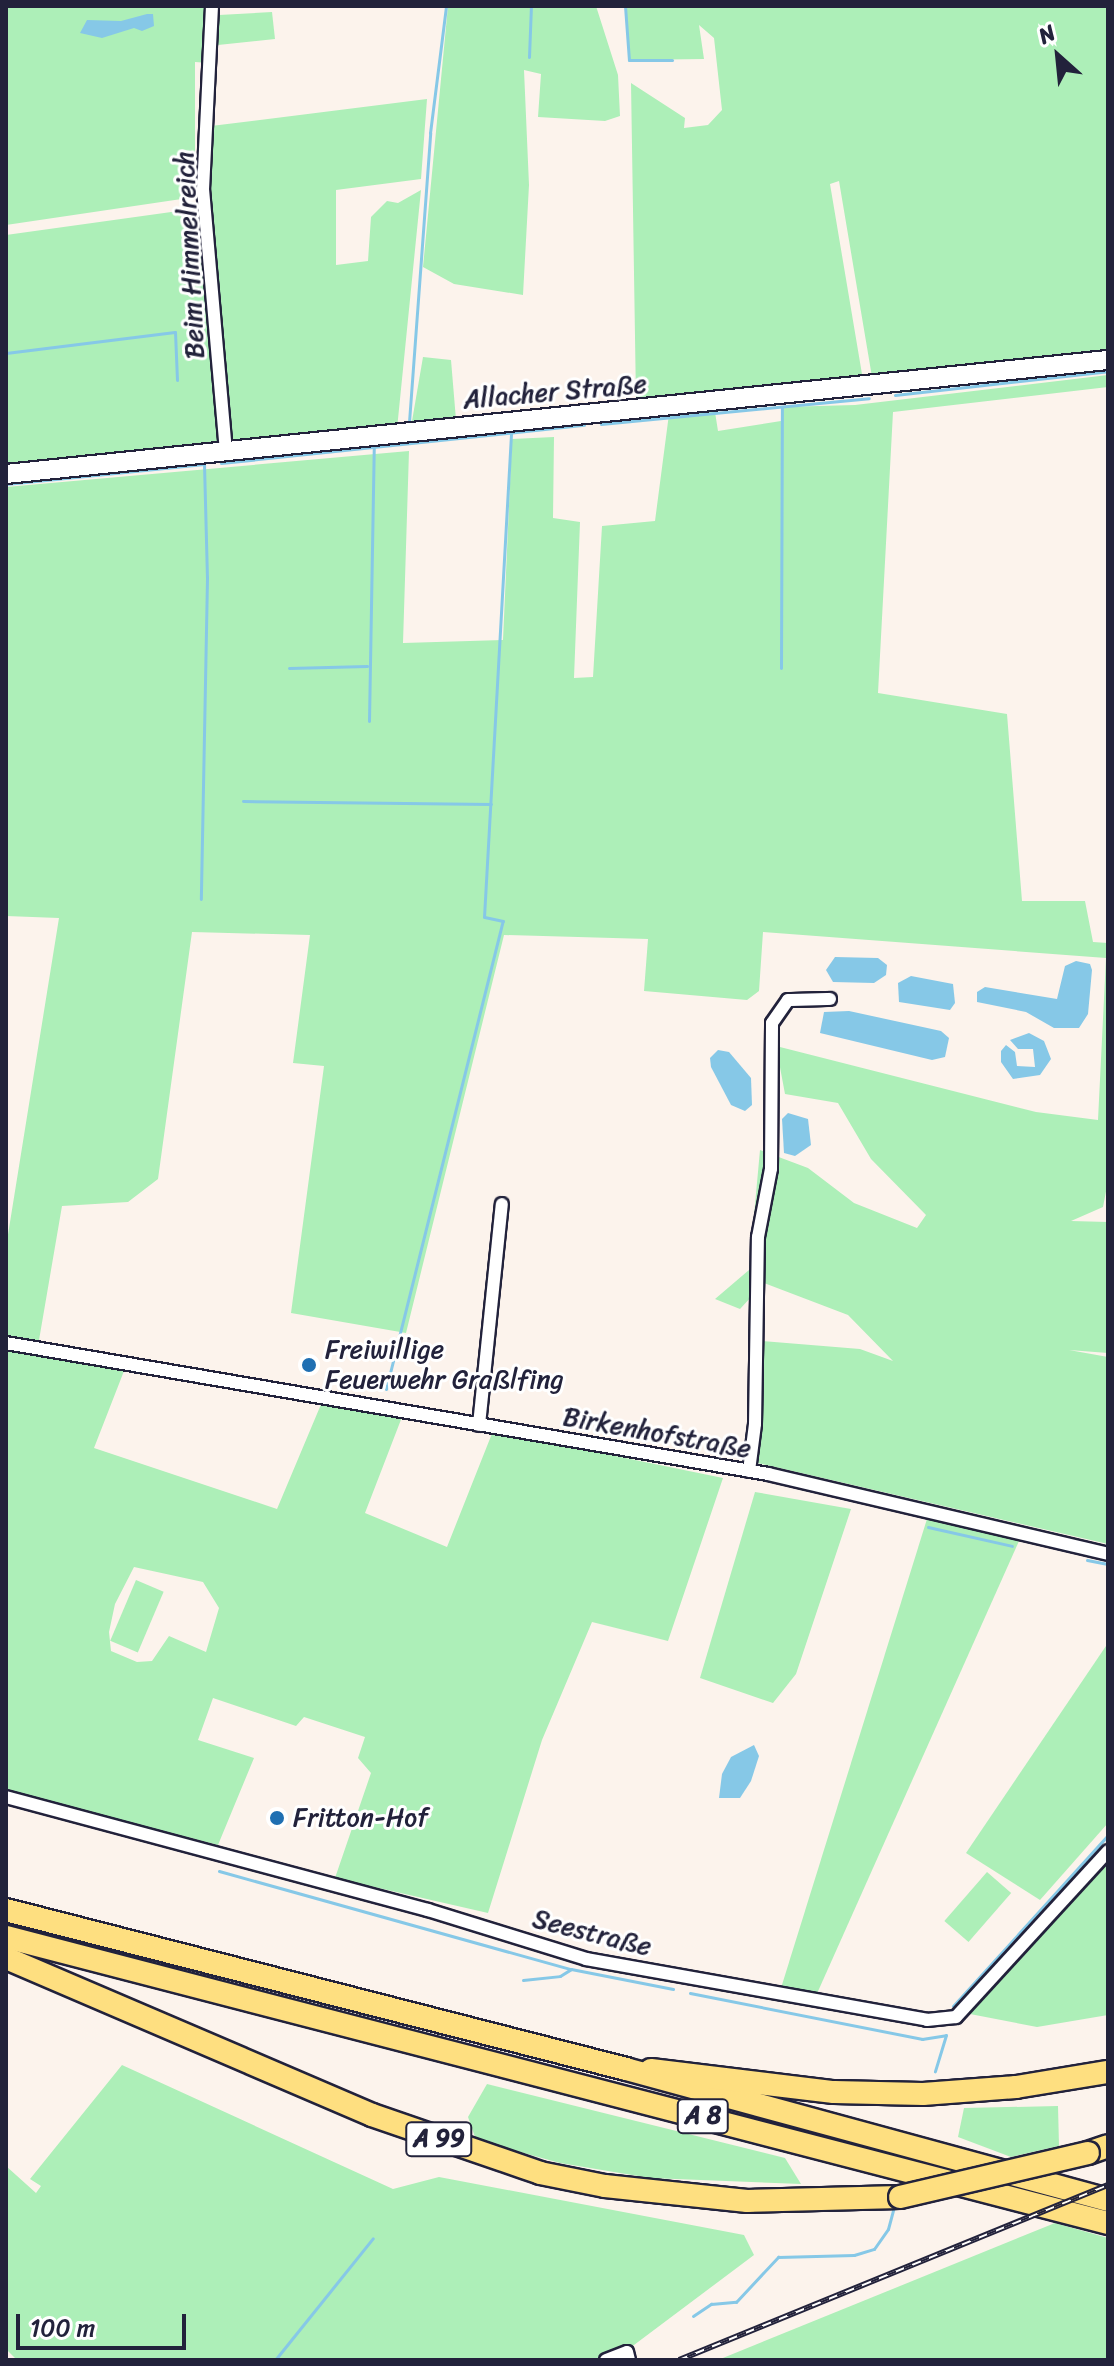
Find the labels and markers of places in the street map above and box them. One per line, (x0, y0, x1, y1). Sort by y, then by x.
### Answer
place label: Freiwillige Feuerwehr Graßlfing (325, 1334, 564, 1396)
marker: Freiwillige Feuerwehr Graßlfing (300, 1356, 318, 1374)
place label: Fritton-Hof (293, 1802, 428, 1834)
marker: Fritton-Hof (268, 1809, 286, 1827)

